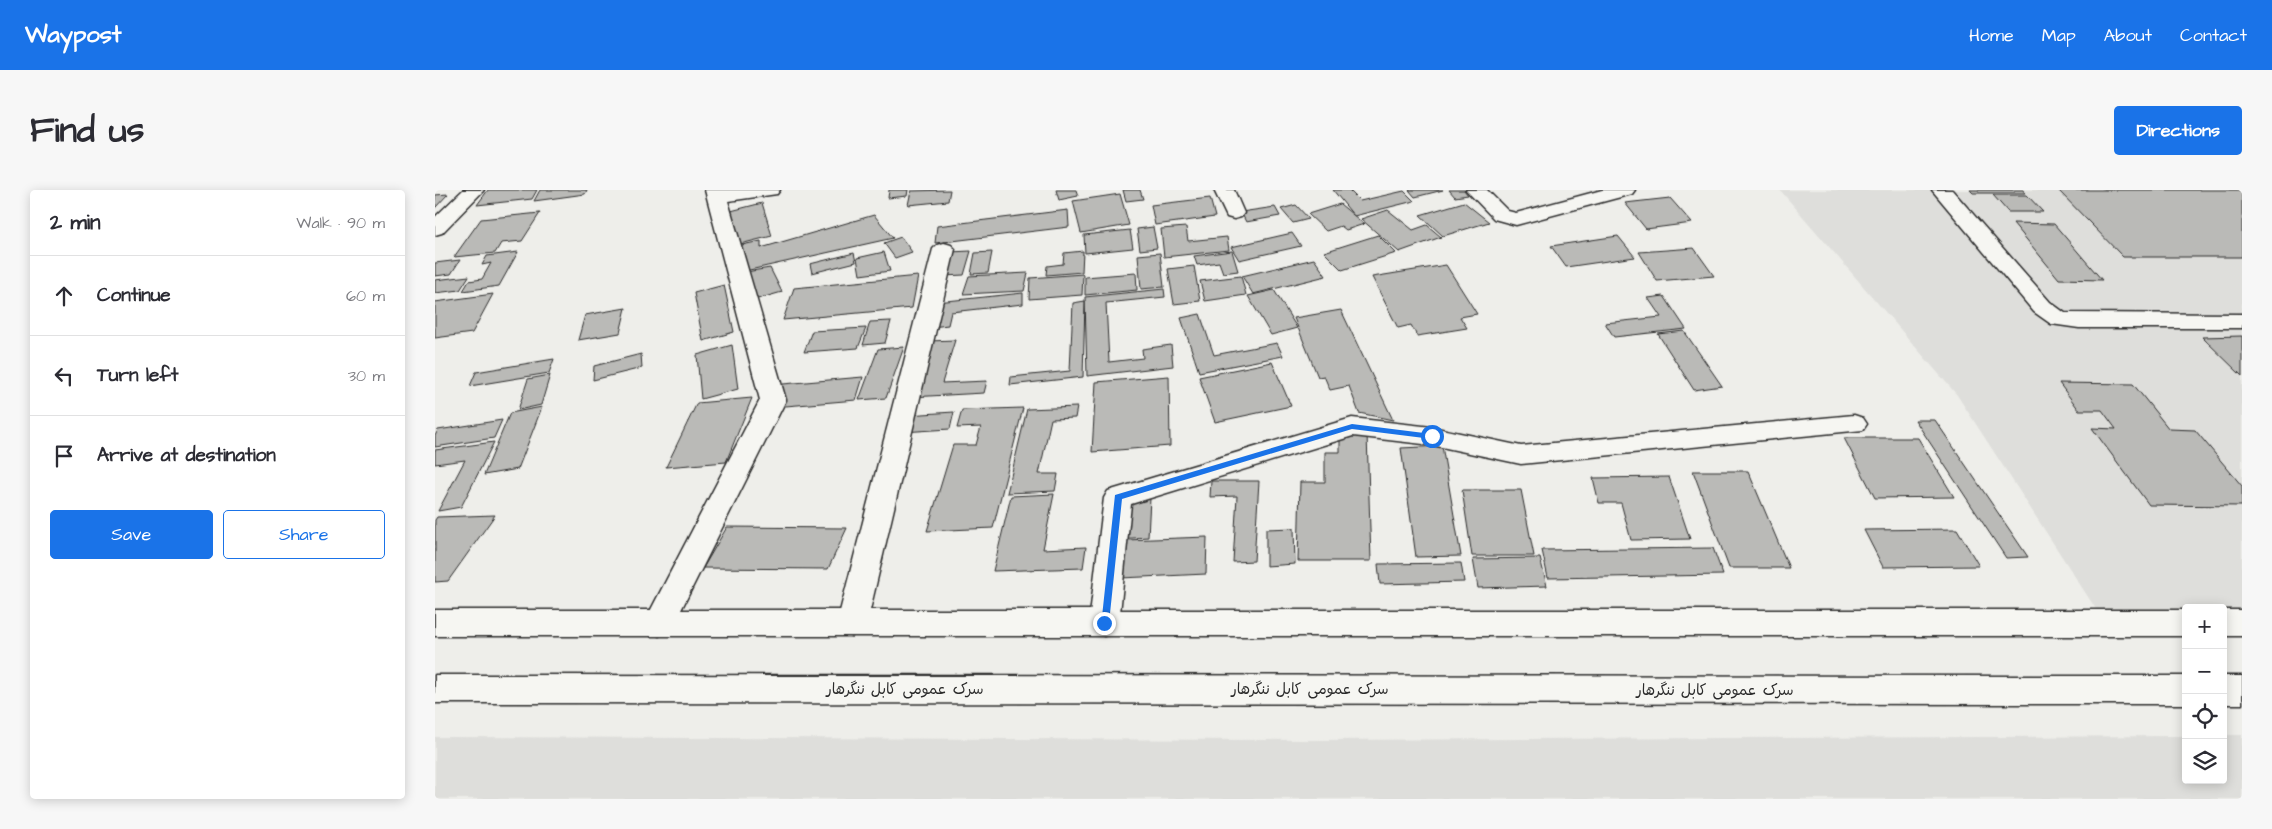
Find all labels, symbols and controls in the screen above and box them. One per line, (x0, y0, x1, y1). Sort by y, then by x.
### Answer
text: Waypost (25, 18, 122, 52)
text: Home (1969, 23, 2014, 48)
text: Map (2042, 23, 2076, 48)
text: About (2104, 23, 2152, 48)
text: Contact (2180, 23, 2247, 48)
text: Find us (30, 106, 144, 155)
button: Directions (2114, 106, 2242, 155)
text: 2 min (50, 208, 100, 237)
text: Walk · 90 m (296, 212, 385, 234)
icon: ahead (50, 282, 78, 310)
text: Continue (97, 282, 171, 309)
text: 60 m (346, 285, 385, 307)
icon: left (50, 362, 78, 390)
text: Turn left (97, 362, 178, 389)
text: 30 m (348, 365, 385, 387)
route start (1421, 425, 1444, 448)
icon: arrive (50, 442, 78, 470)
text: Arrive at destination (97, 442, 276, 469)
button: Save (50, 510, 213, 559)
button: Share (223, 510, 385, 559)
map controls (2182, 604, 2227, 784)
button: + (2182, 604, 2227, 649)
route end (1093, 612, 1116, 635)
button: − (2182, 649, 2227, 694)
street label: سرک عمومی کابل ننگرهار (825, 679, 984, 700)
street label: سرک عمومی کابل ننگرهار (1230, 679, 1389, 700)
street label: سرک عمومی کابل ننگرهار (1635, 680, 1794, 701)
button: locate (2182, 694, 2227, 739)
button: layers (2182, 739, 2227, 784)

